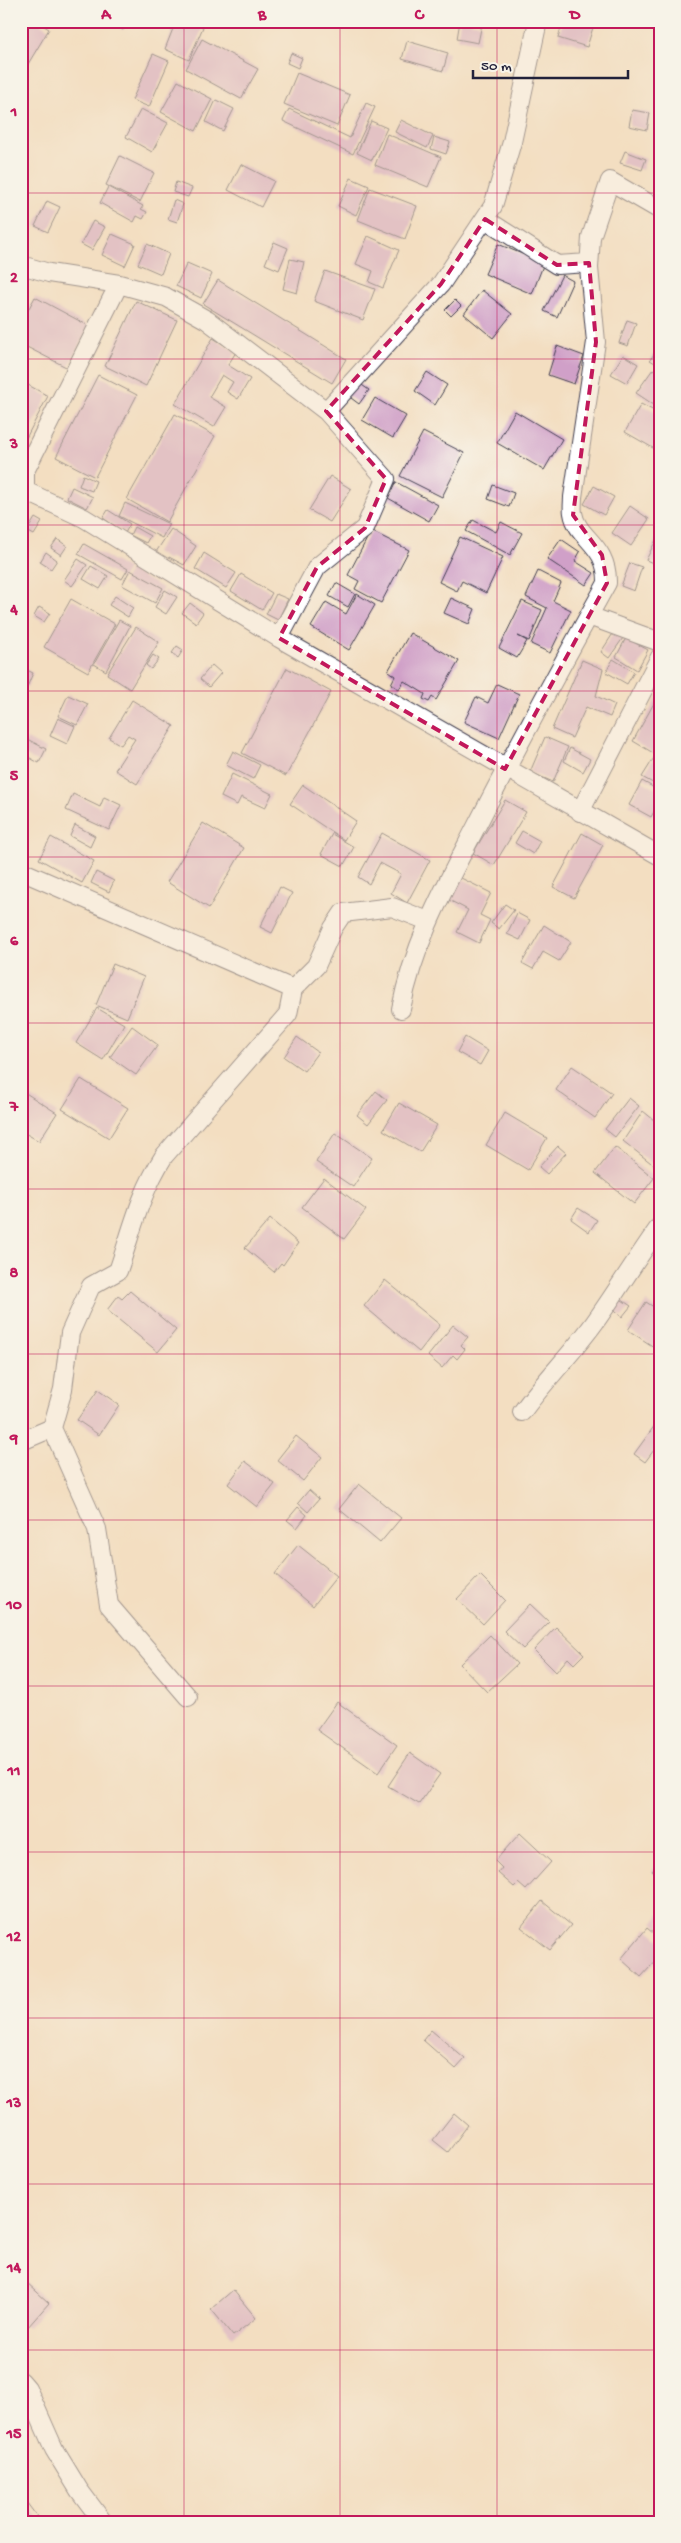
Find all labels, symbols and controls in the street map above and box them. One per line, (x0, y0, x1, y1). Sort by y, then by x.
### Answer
text: A (100, 7, 112, 26)
text: B (257, 7, 267, 26)
text: C (414, 7, 425, 26)
text: D (568, 7, 581, 26)
scale bar (473, 48, 628, 80)
text: 50 m (481, 58, 512, 76)
text: 1 (10, 104, 17, 123)
text: 2 (10, 270, 18, 289)
text: 3 (9, 436, 18, 455)
text: 4 (9, 602, 18, 621)
text: 5 (10, 768, 19, 787)
text: 6 (10, 933, 19, 952)
text: 7 (9, 1099, 19, 1118)
text: 8 (10, 1265, 19, 1284)
text: 9 (9, 1431, 18, 1450)
text: 10 (5, 1597, 22, 1616)
text: 11 (7, 1763, 20, 1782)
text: 12 (6, 1929, 21, 1948)
text: 13 (6, 2095, 21, 2114)
text: 14 (6, 2260, 21, 2279)
text: 15 (6, 2426, 22, 2445)

